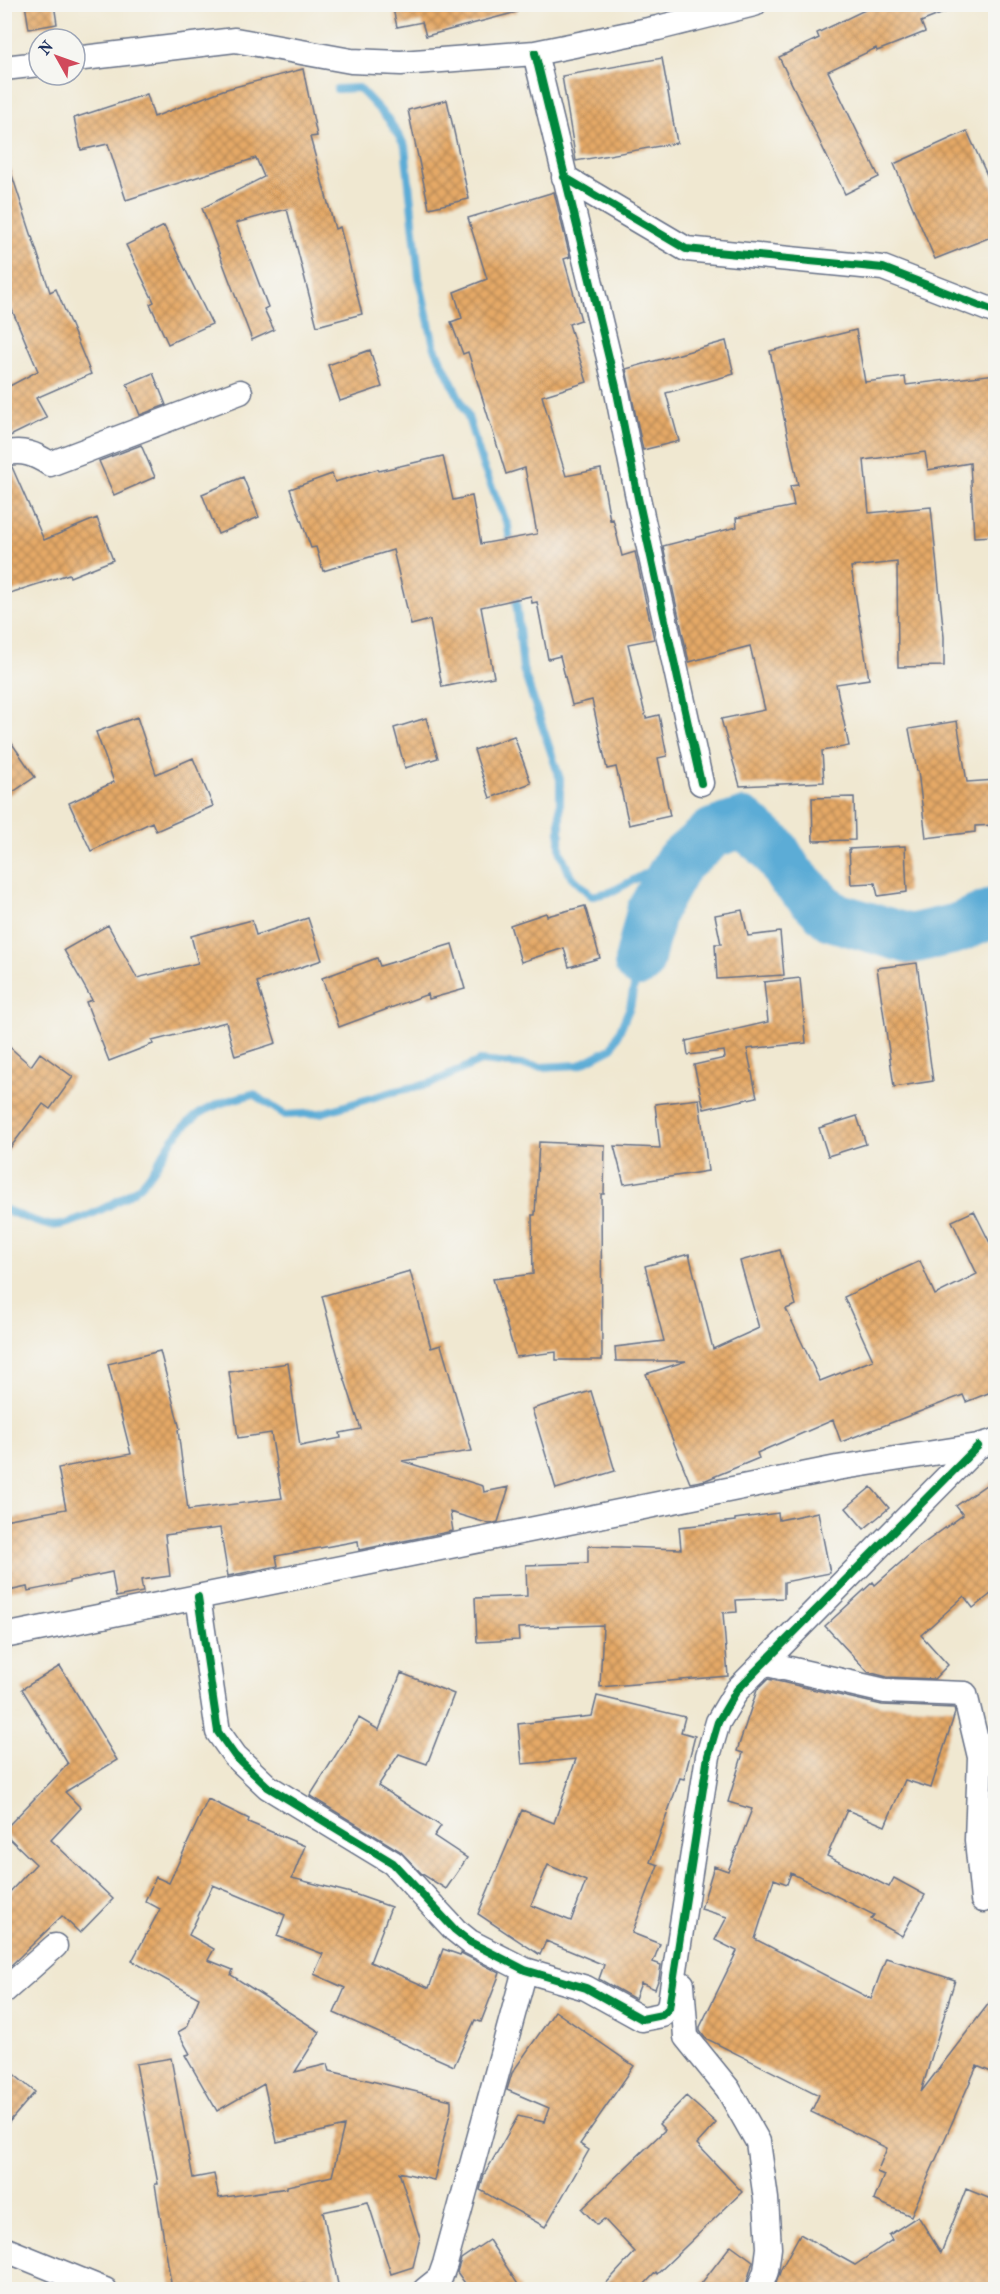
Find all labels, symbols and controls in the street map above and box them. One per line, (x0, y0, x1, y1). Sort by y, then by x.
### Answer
north arrow (27, 27, 87, 87)
text: N (35, 36, 58, 58)

